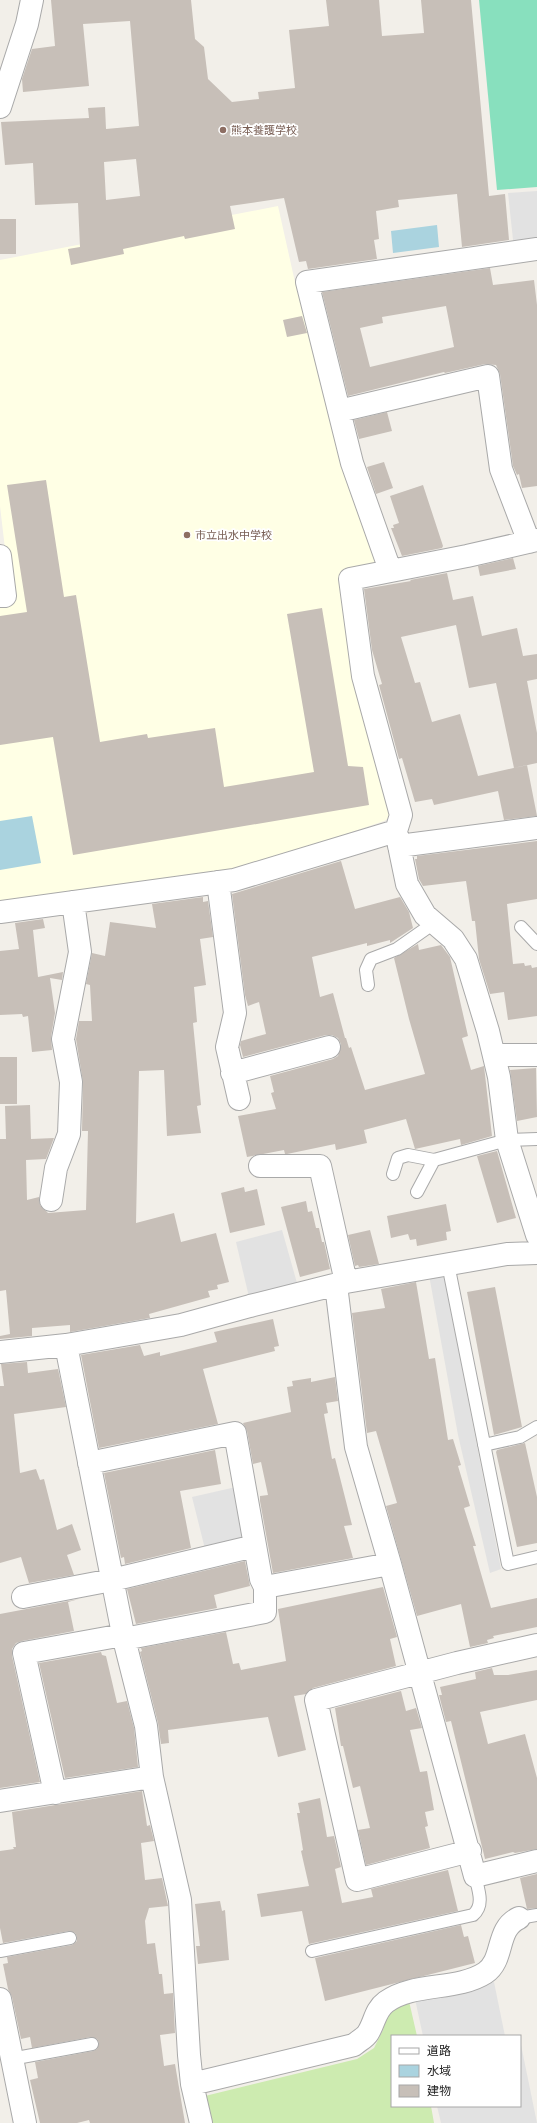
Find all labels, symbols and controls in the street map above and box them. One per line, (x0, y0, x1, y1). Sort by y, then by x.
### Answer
place label: 熊本養護学校 (231, 123, 297, 137)
marker: 熊本養護学校 (218, 125, 228, 135)
place label: 市立出水中学校 (195, 528, 272, 542)
marker: 市立出水中学校 (182, 530, 192, 540)
legend (391, 2035, 521, 2107)
text: 道路 (427, 2043, 451, 2058)
text: 水域 (427, 2063, 451, 2078)
text: 建物 (427, 2083, 451, 2098)

